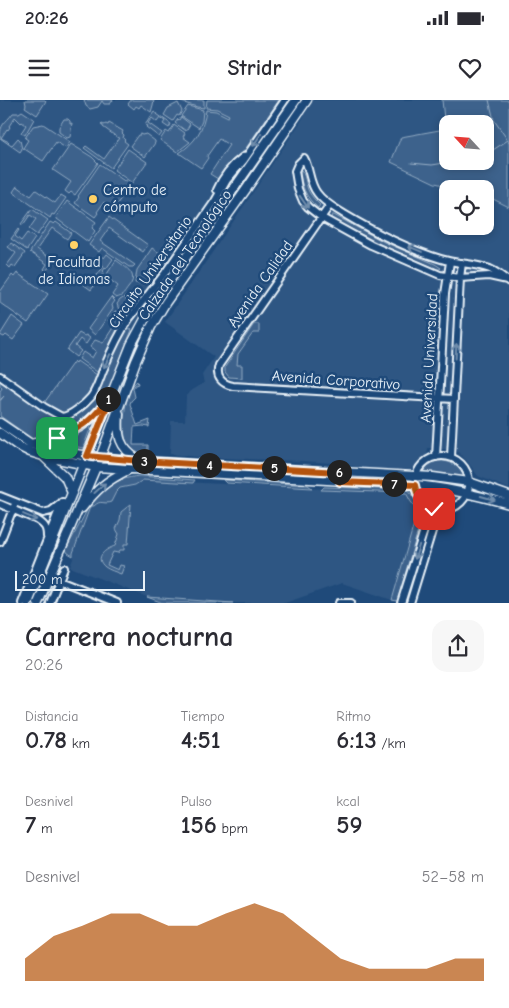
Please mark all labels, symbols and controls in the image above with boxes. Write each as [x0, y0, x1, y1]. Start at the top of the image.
text: 20:26 [25, 7, 69, 29]
icon: menu [25, 54, 53, 82]
icon: heart [456, 54, 484, 82]
text: Stridr [228, 55, 281, 81]
north arrow [439, 115, 494, 170]
map controls [439, 115, 494, 235]
one-way arrow [252, 133, 262, 147]
button: locate [439, 180, 494, 235]
place label: Centro de cómputo [103, 181, 167, 216]
street label: Calzada del Tecnológico [134, 186, 236, 324]
marker: Centro de cómputo [87, 193, 99, 205]
one-way arrow [300, 194, 310, 208]
street label: Circuito Universitario [104, 212, 196, 332]
street label: Avenida Calidad [223, 237, 297, 331]
marker: Facultad de Idiomas [68, 239, 80, 251]
one-way arrow [408, 244, 423, 253]
place label: Facultad de Idiomas [38, 253, 110, 288]
street label: Avenida Universidad [417, 293, 441, 423]
one-way arrow [452, 343, 461, 359]
one-way arrow [102, 353, 112, 368]
street label: Avenida Corporativo [271, 367, 401, 393]
pin: 1 [96, 386, 120, 412]
text: 1 [106, 391, 111, 408]
pin [36, 417, 78, 459]
icon: arrive [43, 424, 71, 452]
pin: 3 [132, 448, 156, 474]
pin: 4 [196, 452, 222, 478]
text: 3 [141, 453, 148, 470]
pin: 5 [262, 456, 286, 480]
text: 4 [206, 457, 213, 474]
text: 5 [271, 460, 278, 477]
pin: 6 [326, 460, 352, 484]
text: 6 [336, 464, 343, 481]
pin: 7 [382, 472, 406, 496]
text: 7 [391, 476, 398, 493]
one-way arrow [93, 482, 106, 494]
pin [413, 488, 455, 530]
one-way arrow [480, 494, 496, 504]
icon: check [420, 495, 448, 523]
one-way arrow [22, 513, 37, 522]
one-way arrow [412, 544, 422, 560]
scale bar [15, 568, 145, 591]
text: 200 m [22, 571, 63, 588]
button: share [432, 620, 484, 672]
text: Carrera nocturna [25, 621, 233, 653]
text: 20:26 [25, 656, 63, 674]
text: Distancia [25, 708, 79, 725]
text: Tiempo [181, 708, 225, 725]
text: Ritmo [336, 708, 371, 725]
text: 0.78 [25, 725, 67, 754]
text: 4:51 [181, 725, 221, 754]
text: 6:13 [336, 725, 377, 754]
text: km [67, 735, 90, 752]
text: /km [377, 735, 406, 752]
text: Desnivel [25, 793, 73, 810]
text: Pulso [181, 793, 212, 810]
text: kcal [336, 793, 360, 810]
text: 7 [25, 810, 36, 839]
text: 156 [181, 810, 217, 839]
text: 59 [336, 810, 363, 839]
text: m [36, 820, 53, 837]
text: bpm [217, 820, 248, 837]
text: Desnivel [25, 868, 80, 886]
text: 52–58 m [422, 868, 484, 886]

